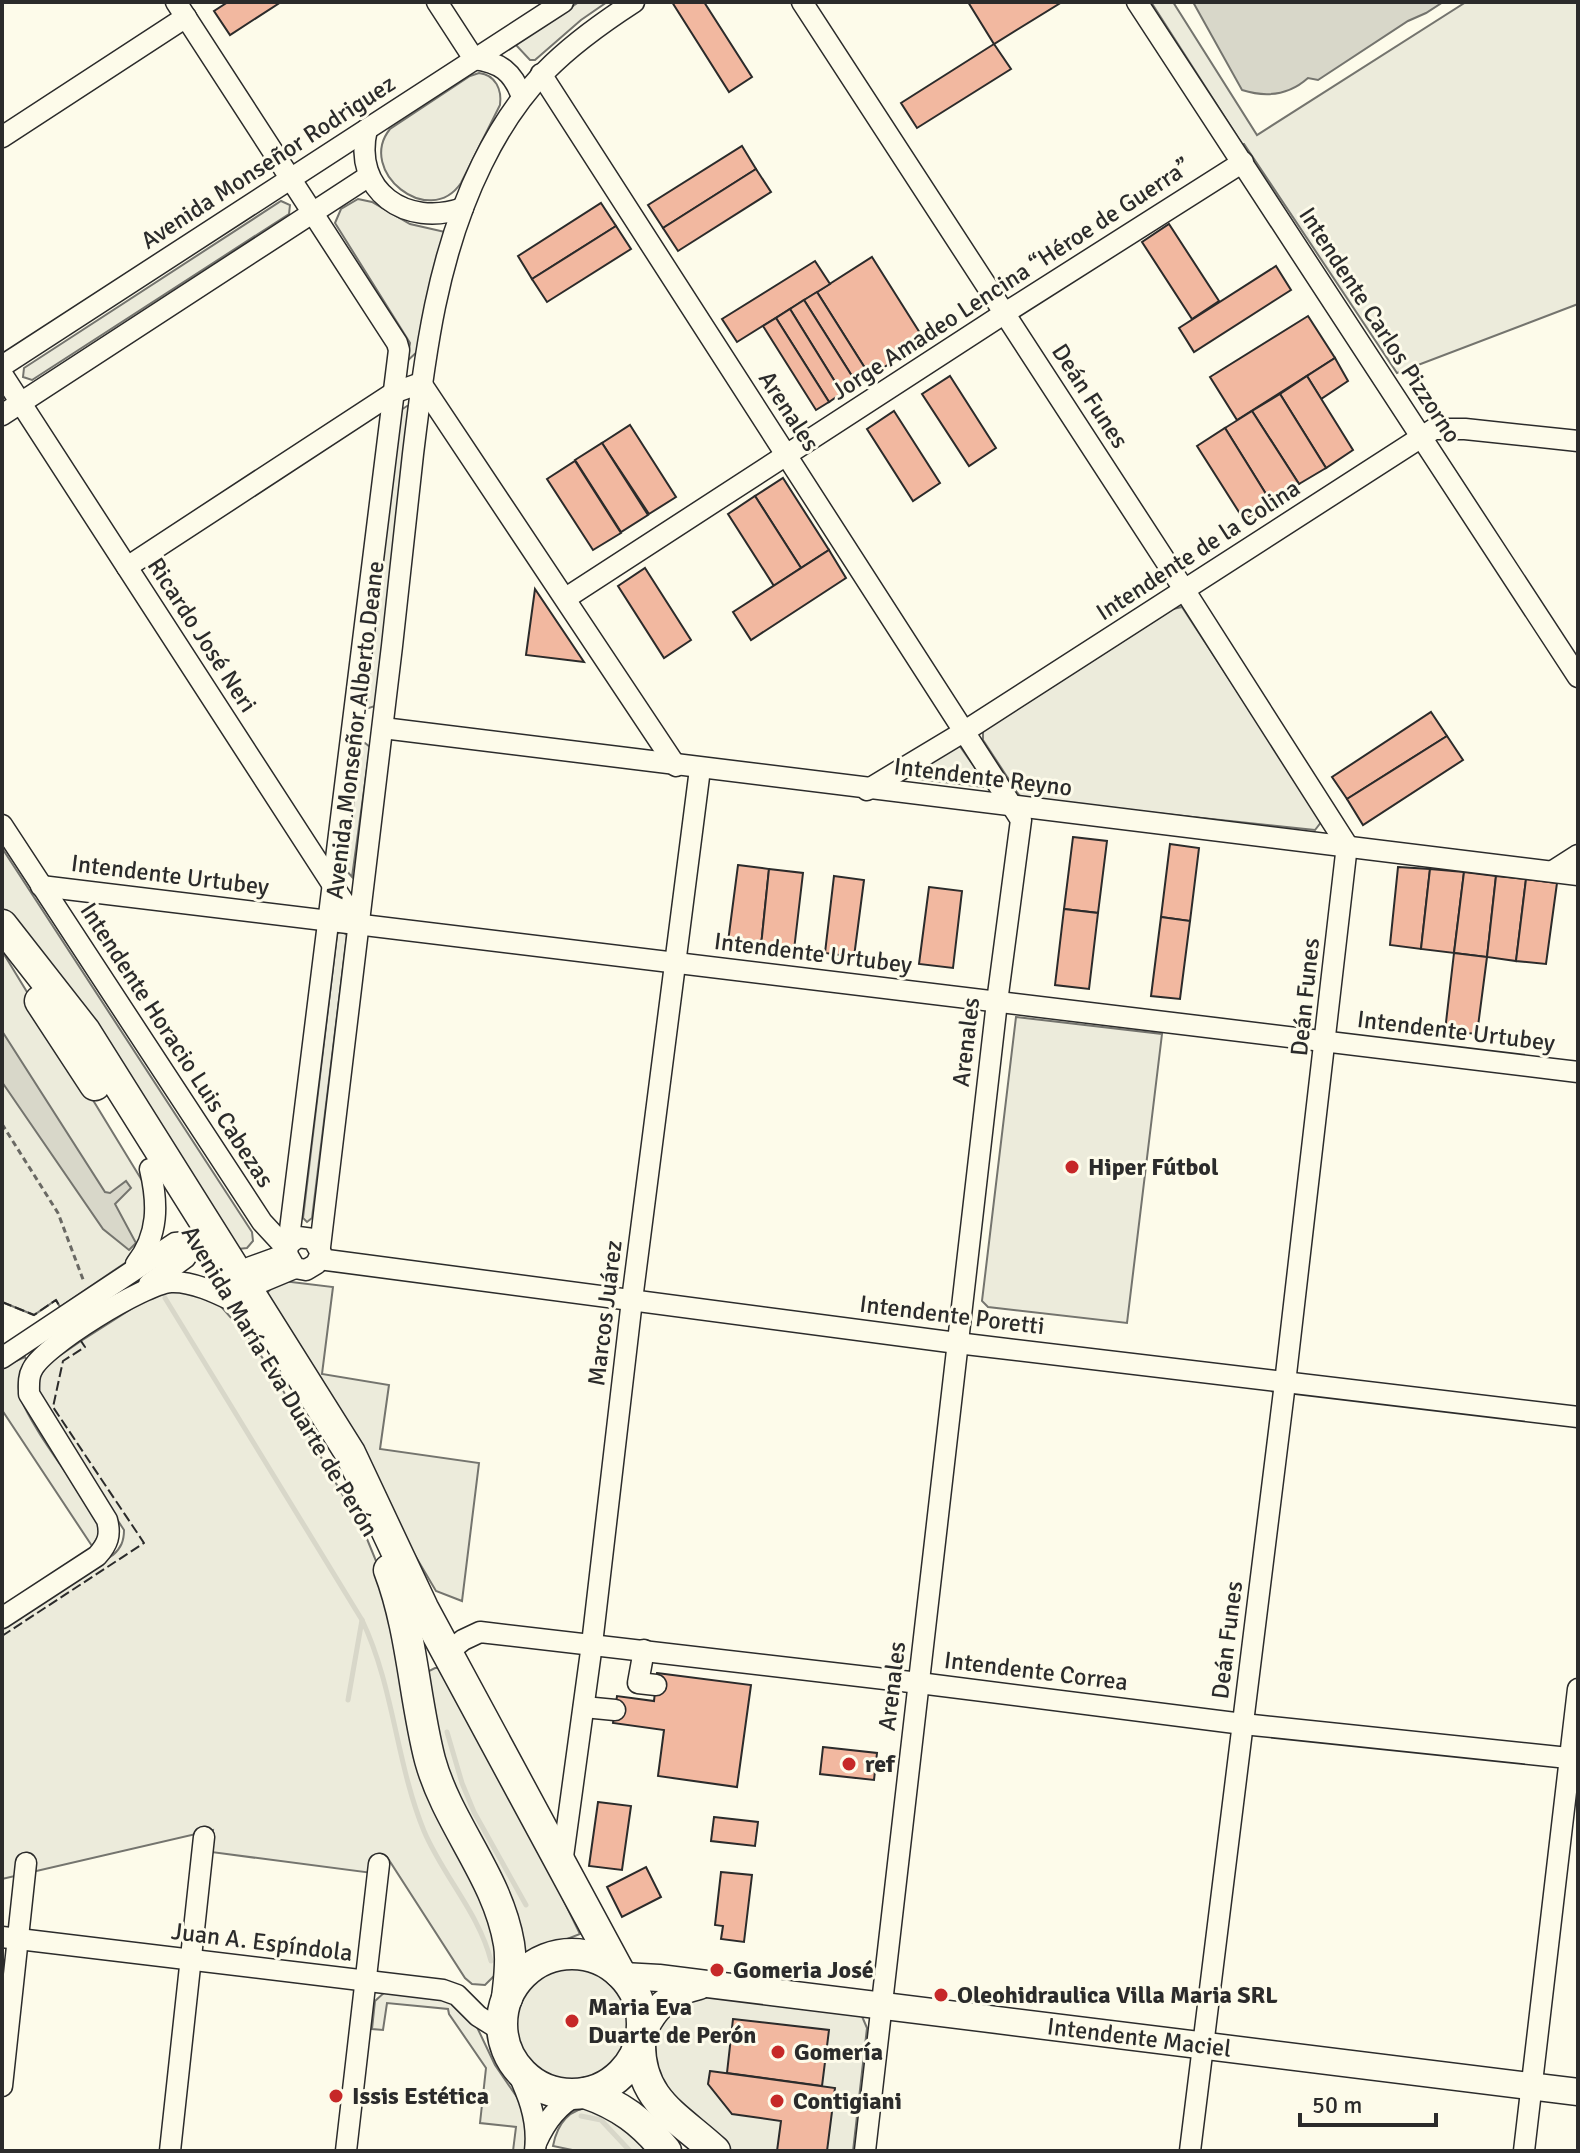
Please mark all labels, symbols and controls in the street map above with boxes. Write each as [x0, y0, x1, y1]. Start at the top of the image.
street label: Avenida Monseñor Rodriguez [135, 68, 401, 256]
street label: Jorge Amadeo Lencina “Héroe de Guerra” [826, 151, 1196, 407]
street label: Intendente Carlos Pizzorno [1292, 201, 1468, 449]
street label: Deán Funes [1045, 338, 1135, 454]
street label: Arenales [752, 365, 826, 457]
street label: Intendente de la Colina [1091, 473, 1305, 627]
street label: Ricardo José Neri [141, 552, 263, 718]
street label: Avenida Monseñor Alberto Deane [319, 559, 391, 901]
street label: Intendente Reyno [892, 751, 1074, 803]
street label: Intendente Urtubey [69, 848, 271, 902]
street label: Intendente Horacio Luis Cabezas [74, 897, 280, 1193]
street label: Intendente Urtubey [712, 926, 914, 980]
street label: Deán Funes [1284, 936, 1326, 1058]
street label: Arenales [946, 996, 986, 1088]
street label: Intendente Urtubey [1355, 1004, 1557, 1058]
place label: Hiper Fútbol [1088, 1152, 1219, 1182]
marker: Hiper Fútbol [1063, 1158, 1081, 1176]
street label: Avenida María Eva Duarte de Perón [175, 1220, 385, 1542]
street label: Marcos Juárez [581, 1238, 629, 1388]
street label: Intendente Poretti [858, 1289, 1046, 1341]
street label: Deán Funes [1205, 1579, 1249, 1701]
street label: Arenales [872, 1640, 912, 1732]
street label: Intendente Correa [942, 1645, 1130, 1697]
place label: ref [865, 1749, 896, 1779]
marker: ref [840, 1755, 858, 1773]
street label: Juan A. Espíndola [170, 1916, 354, 1968]
place label: Gomeria José [733, 1955, 874, 1985]
marker: Gomeria José [708, 1961, 726, 1979]
place label: Oleohidraulica Villa Maria SRL [957, 1980, 1278, 2010]
marker: Oleohidraulica Villa Maria SRL [932, 1986, 950, 2004]
place label: Maria Eva Duarte de Perón [588, 1992, 756, 2050]
street label: Intendente Maciel [1045, 2011, 1233, 2064]
marker: Maria Eva Duarte de Perón [563, 2012, 581, 2030]
place label: Gomería [794, 2037, 883, 2067]
marker: Gomería [769, 2043, 787, 2061]
scale bar [1300, 2077, 1436, 2127]
place label: Issis Estética [352, 2081, 489, 2111]
place label: Contigiani [793, 2086, 902, 2116]
marker: Issis Estética [327, 2087, 345, 2105]
text: 50 m [1312, 2090, 1362, 2120]
marker: Contigiani [768, 2092, 786, 2110]

